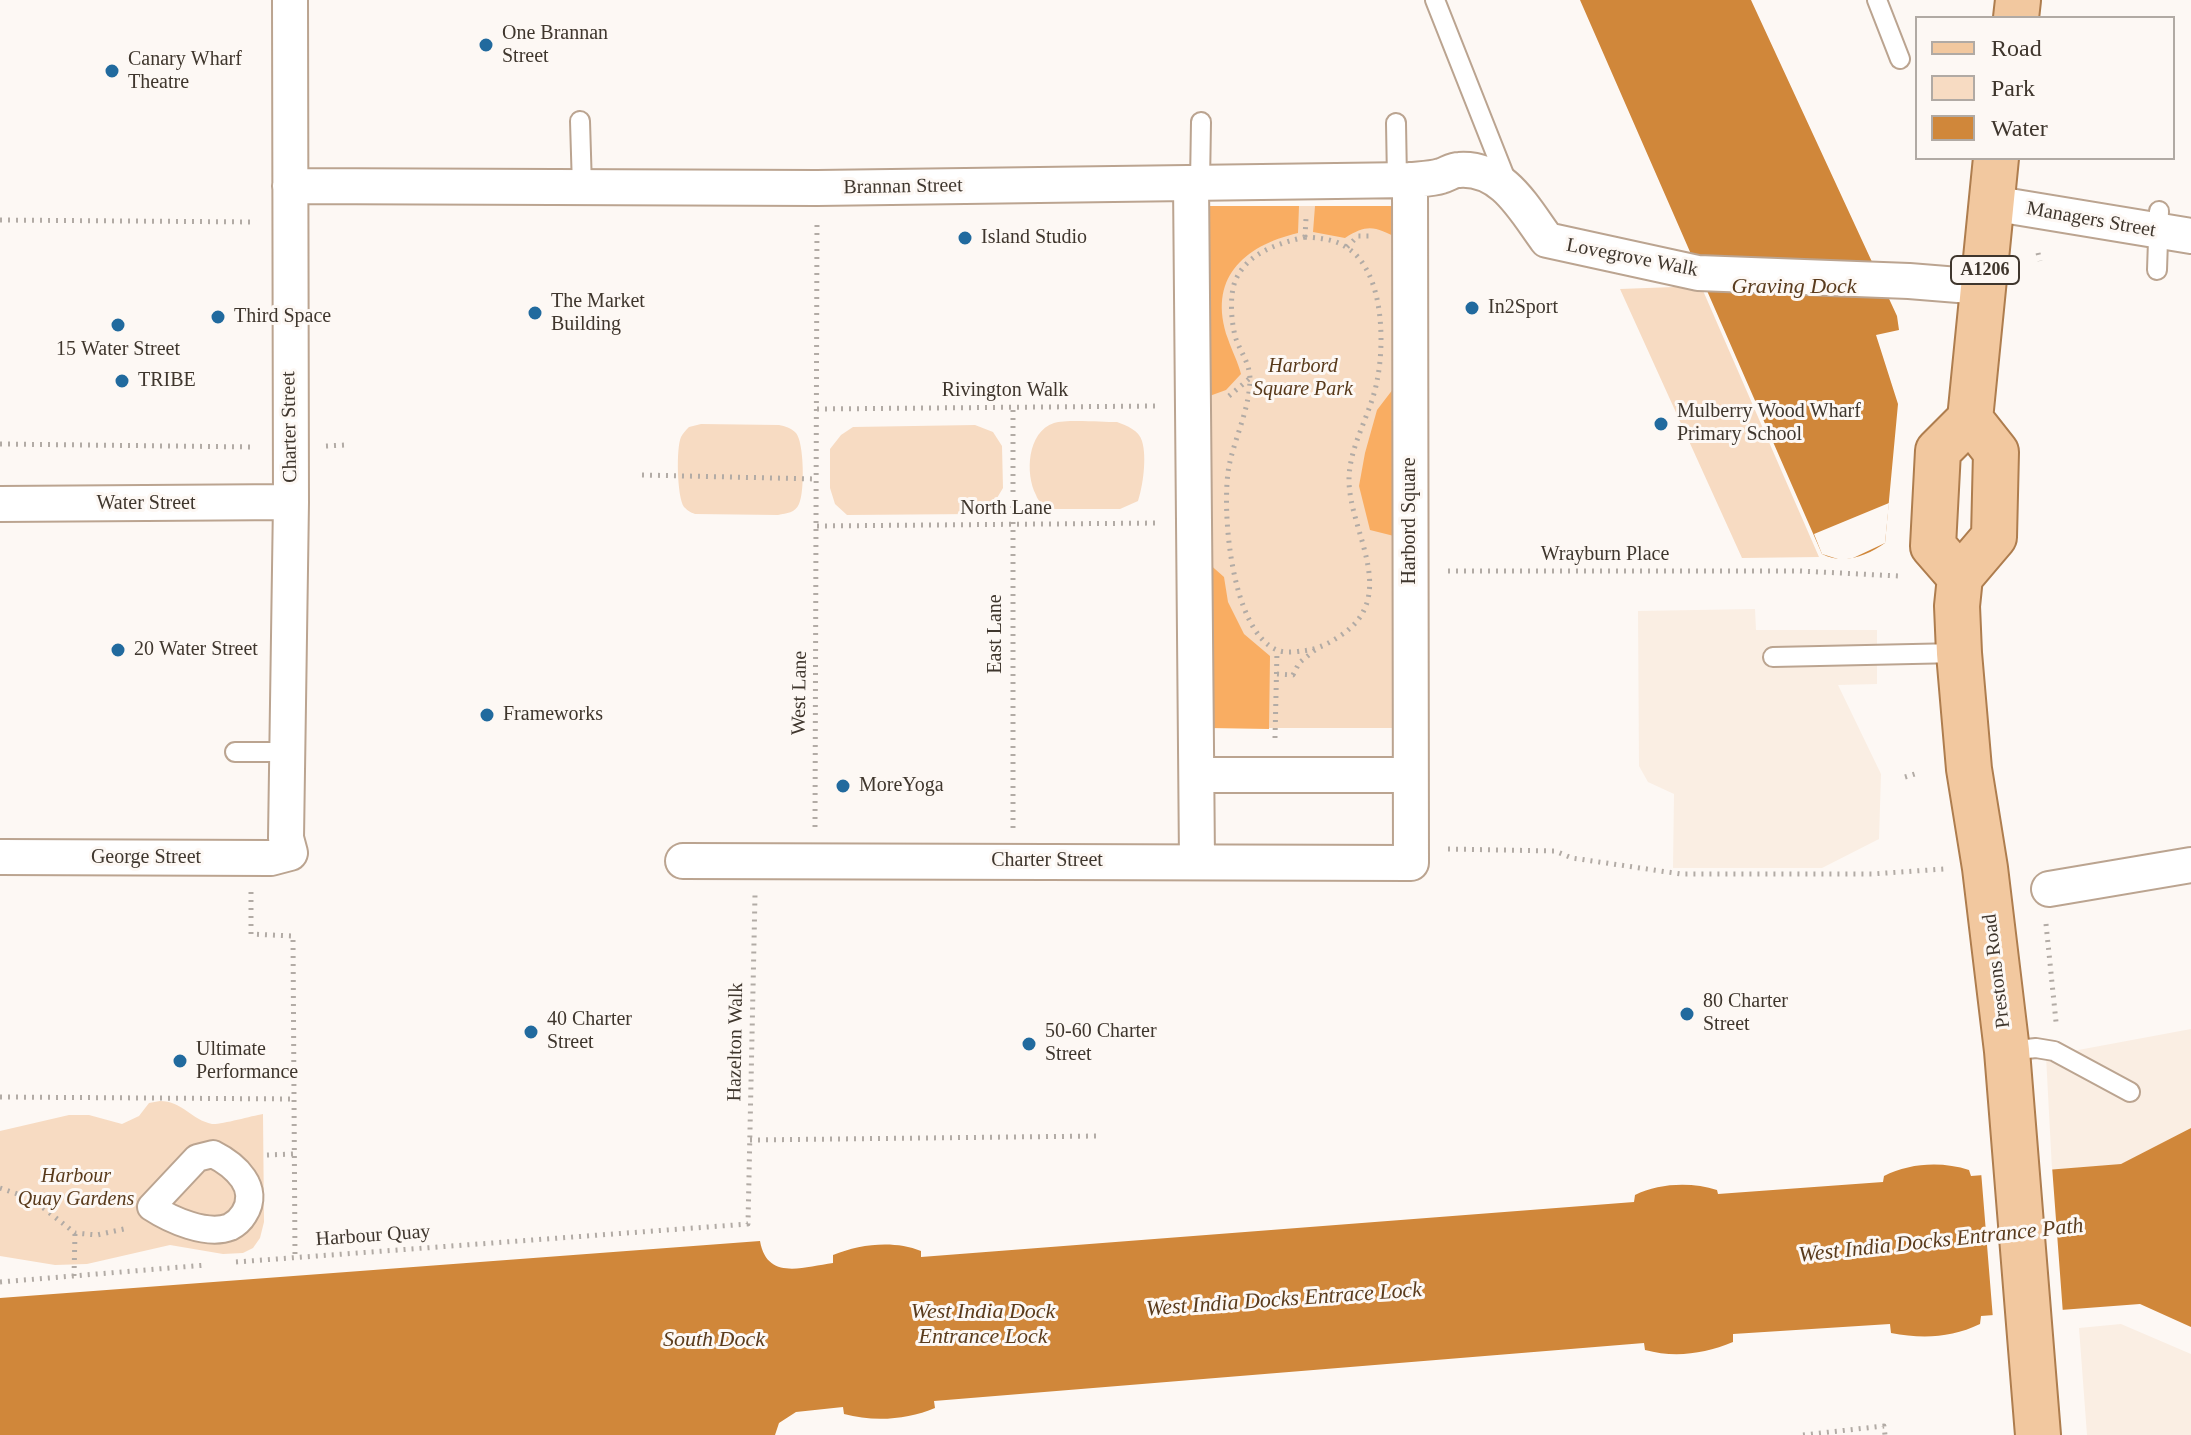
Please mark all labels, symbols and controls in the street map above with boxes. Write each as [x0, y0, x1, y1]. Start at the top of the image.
legend [1915, 16, 2175, 160]
place label: One Brannan Street [502, 22, 608, 69]
text: Road [1991, 35, 2042, 61]
marker: One Brannan Street [477, 36, 495, 54]
place label: Canary Wharf Theatre [128, 48, 242, 95]
marker: Canary Wharf Theatre [103, 62, 121, 80]
text: Park [1991, 75, 2035, 101]
text: Water [1991, 115, 2048, 141]
street label: Brannan Street [843, 174, 963, 200]
street label: Managers Street [2025, 197, 2157, 243]
place label: Island Studio [981, 226, 1087, 250]
marker: Island Studio [956, 229, 974, 247]
street label: Lovegrove Walk [1564, 233, 1700, 283]
road number: A1206 [1951, 256, 2019, 284]
water label: Graving Dock [1731, 274, 1857, 300]
place label: The Market Building [551, 290, 645, 337]
place label: In2Sport [1488, 296, 1558, 320]
marker: In2Sport [1463, 299, 1481, 317]
marker: The Market Building [526, 304, 544, 322]
place label: Third Space [234, 305, 331, 329]
marker: Third Space [209, 308, 227, 326]
marker: 15 Water Street [109, 316, 127, 334]
place label: 15 Water Street [56, 338, 180, 362]
park label: Harbord Square Park [1253, 355, 1353, 402]
place label: TRIBE [138, 369, 196, 393]
street label: Charter Street [277, 371, 303, 483]
marker: TRIBE [113, 372, 131, 390]
street label: Rivington Walk [942, 379, 1068, 403]
place label: Mulberry Wood Wharf Primary School [1677, 400, 1861, 447]
marker: Mulberry Wood Wharf Primary School [1652, 415, 1670, 433]
street label: Harbord Square [1398, 457, 1422, 585]
street label: Water Street [97, 492, 195, 516]
street label: North Lane [960, 497, 1052, 521]
street label: Wrayburn Place [1541, 543, 1669, 567]
street label: East Lane [984, 594, 1008, 674]
place label: 20 Water Street [134, 638, 258, 662]
marker: 20 Water Street [109, 641, 127, 659]
street label: West Lane [787, 651, 813, 735]
place label: Frameworks [503, 703, 603, 727]
marker: Frameworks [478, 706, 496, 724]
place label: MoreYoga [859, 774, 944, 798]
marker: MoreYoga [834, 777, 852, 795]
street label: George Street [91, 846, 201, 870]
street label: Charter Street [991, 849, 1103, 873]
street label: Prestons Road [1978, 912, 2016, 1030]
street label: Hazelton Walk [723, 982, 749, 1102]
place label: 80 Charter Street [1703, 990, 1788, 1037]
marker: 80 Charter Street [1678, 1005, 1696, 1023]
place label: 40 Charter Street [547, 1008, 632, 1055]
place label: 50-60 Charter Street [1045, 1020, 1157, 1067]
marker: 40 Charter Street [522, 1023, 540, 1041]
marker: 50-60 Charter Street [1020, 1035, 1038, 1053]
place label: Ultimate Performance [196, 1038, 298, 1085]
marker: Ultimate Performance [171, 1052, 189, 1070]
park label: Harbour Quay Gardens [18, 1165, 134, 1212]
water label: West India Docks Entrance Path [1797, 1213, 2085, 1269]
street label: Harbour Quay [315, 1220, 431, 1252]
water label: West India Docks Entrace Lock [1145, 1277, 1423, 1323]
water label: West India Dock Entrance Lock [911, 1299, 1055, 1350]
water label: South Dock [663, 1327, 765, 1353]

